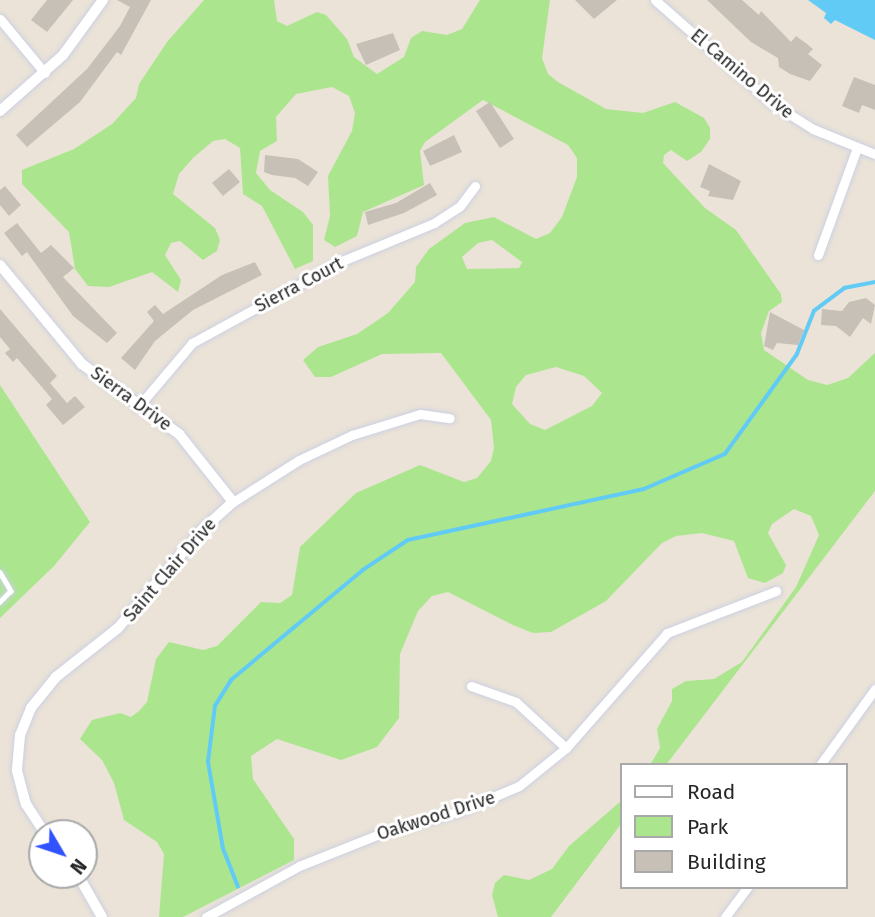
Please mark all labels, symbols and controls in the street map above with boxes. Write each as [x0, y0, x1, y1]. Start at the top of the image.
street label: El Camino Drive [686, 25, 798, 123]
street label: Sierra Court [251, 253, 347, 317]
street label: Sierra Drive [86, 362, 176, 436]
street label: Saint Clair Drive [119, 514, 221, 626]
legend [620, 763, 847, 889]
text: Road [687, 779, 735, 805]
street label: Oakwood Drive [374, 787, 498, 845]
text: Park [687, 814, 728, 840]
north arrow [28, 819, 98, 889]
text: Building [687, 849, 766, 875]
text: N [65, 854, 91, 878]

